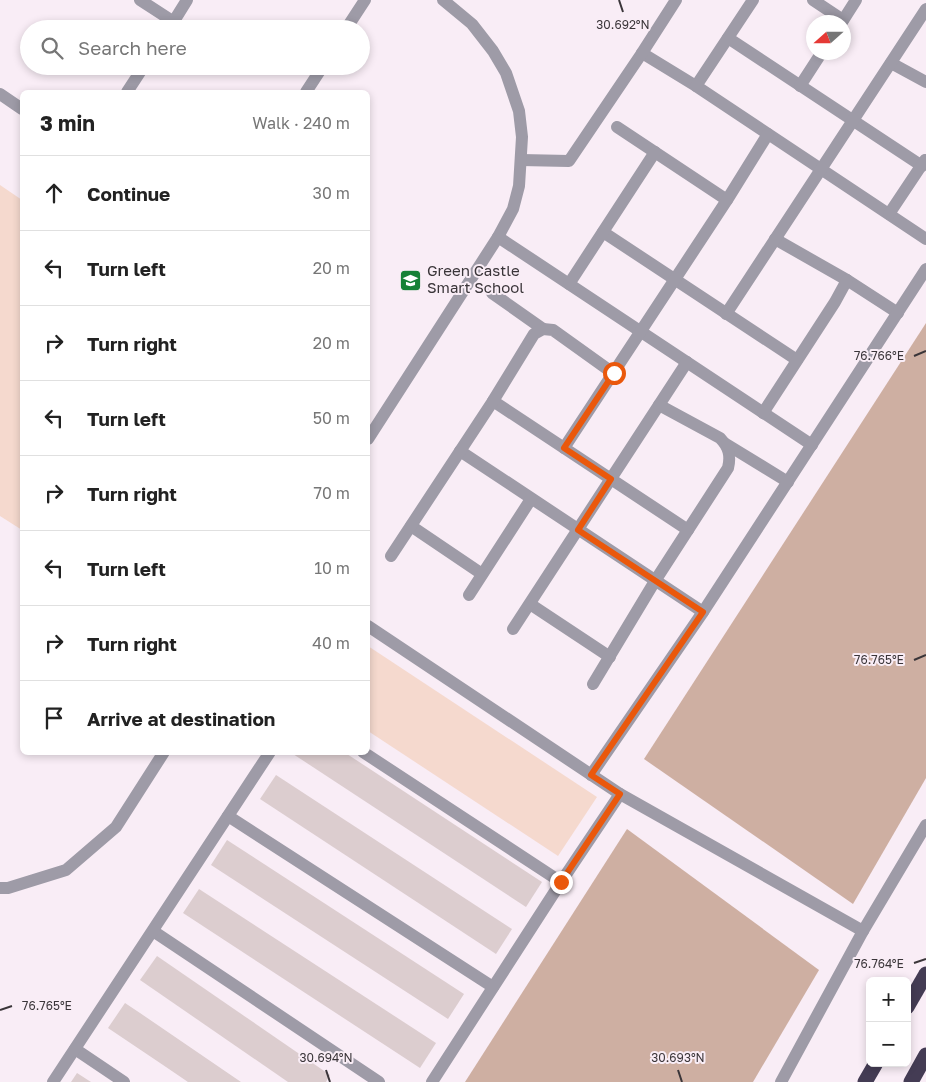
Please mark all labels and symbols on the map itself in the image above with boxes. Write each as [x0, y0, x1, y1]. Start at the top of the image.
north arrow [806, 15, 851, 60]
text: 30.692°N [596, 17, 650, 32]
place label: Green Castle Smart School [427, 261, 524, 296]
school or university icon: Green Castle Smart School [399, 268, 423, 292]
text: 76.766°E [854, 348, 904, 363]
route start [603, 362, 626, 385]
text: 76.765°E [854, 652, 904, 667]
route end [550, 871, 573, 894]
text: 76.764°E [854, 956, 904, 971]
text: 76.765°E [22, 998, 72, 1013]
text: 30.694°N [299, 1050, 353, 1065]
text: 30.693°N [651, 1050, 705, 1065]

